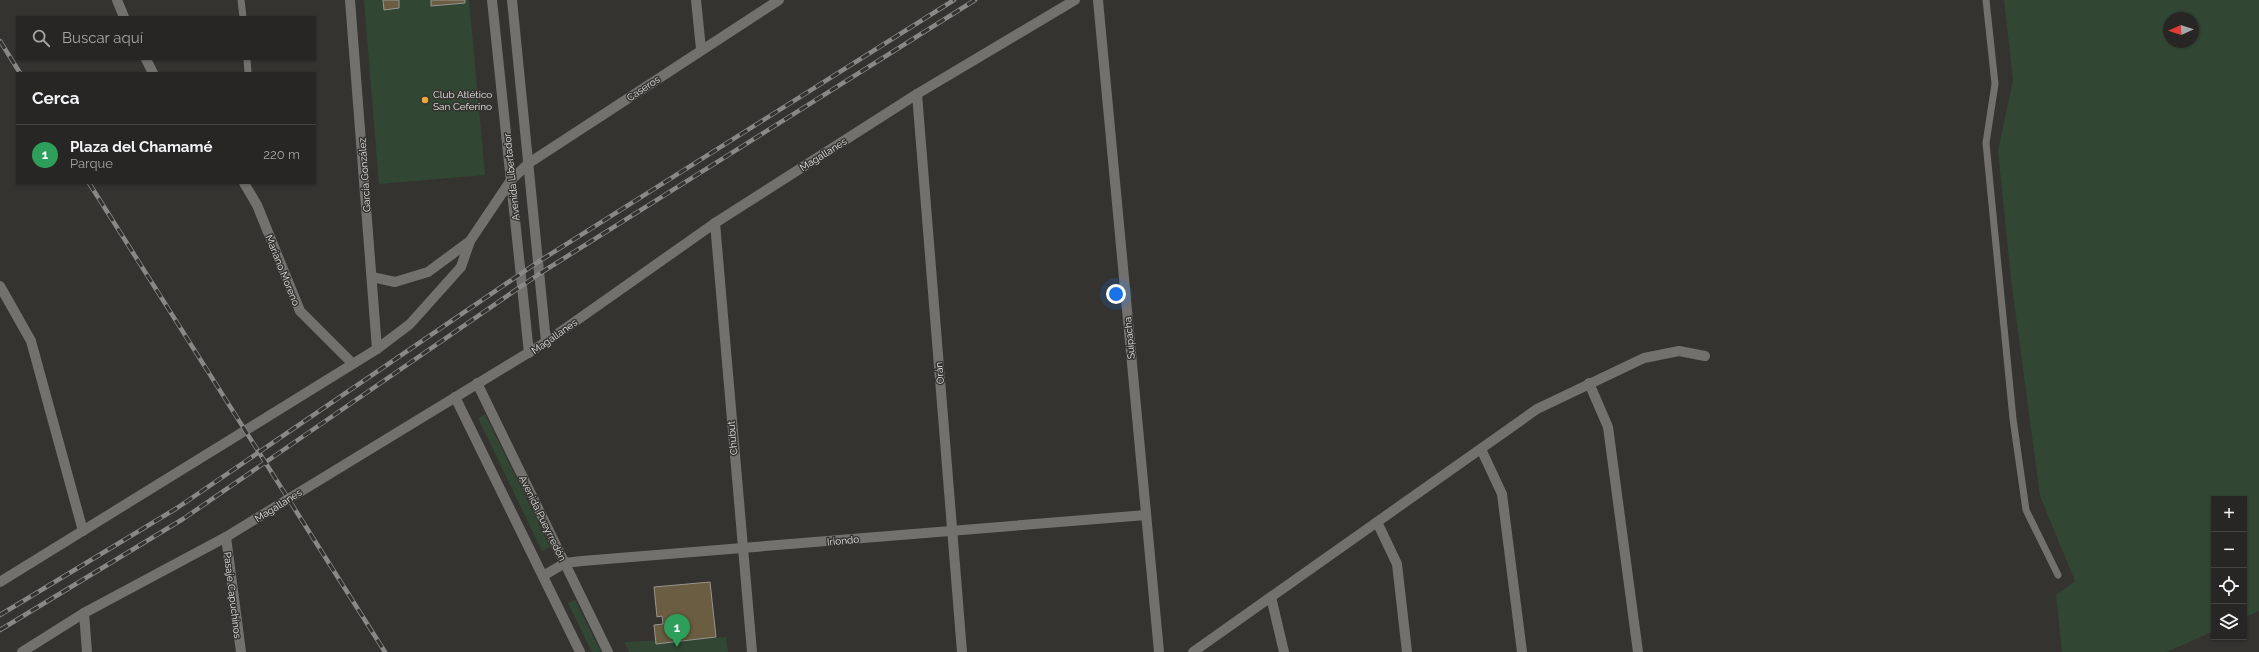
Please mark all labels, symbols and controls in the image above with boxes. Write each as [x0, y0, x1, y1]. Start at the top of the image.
north arrow [2163, 12, 2199, 48]
search box [16, 16, 316, 60]
icon: search [30, 27, 52, 49]
text: Buscar aquí [62, 29, 143, 47]
street label: Caseros [625, 73, 662, 103]
text: Cerca [32, 88, 80, 108]
place label: Club Atlético San Ceferino [433, 89, 492, 112]
marker: Club Atlético San Ceferino [420, 95, 430, 105]
street label: Avenida Libertador [501, 132, 522, 221]
street label: Magallanes [798, 136, 849, 173]
street label: García González [356, 137, 373, 212]
text: Plaza del Chamamé [70, 138, 212, 156]
text: 1 [42, 147, 48, 162]
text: 220 m [263, 147, 300, 162]
text: Parque [70, 156, 113, 171]
street label: Mariano Moreno [263, 233, 302, 307]
your location [1106, 284, 1126, 304]
street label: Suipacha [1122, 316, 1137, 360]
street label: Magallanes [529, 317, 579, 356]
street label: Orán [933, 361, 946, 385]
street label: Chubut [725, 420, 739, 455]
street label: Avenida Pueyrredón [517, 474, 568, 563]
street label: Magallanes [253, 487, 304, 524]
map controls [2211, 496, 2247, 640]
button: + [2211, 496, 2247, 532]
button: − [2211, 532, 2247, 568]
street label: Iriondo [827, 534, 860, 547]
street label: Pasaje Capuchinos [222, 551, 243, 639]
button: locate [2211, 568, 2247, 604]
button: layers [2211, 604, 2247, 640]
pin: 1 [664, 614, 690, 647]

